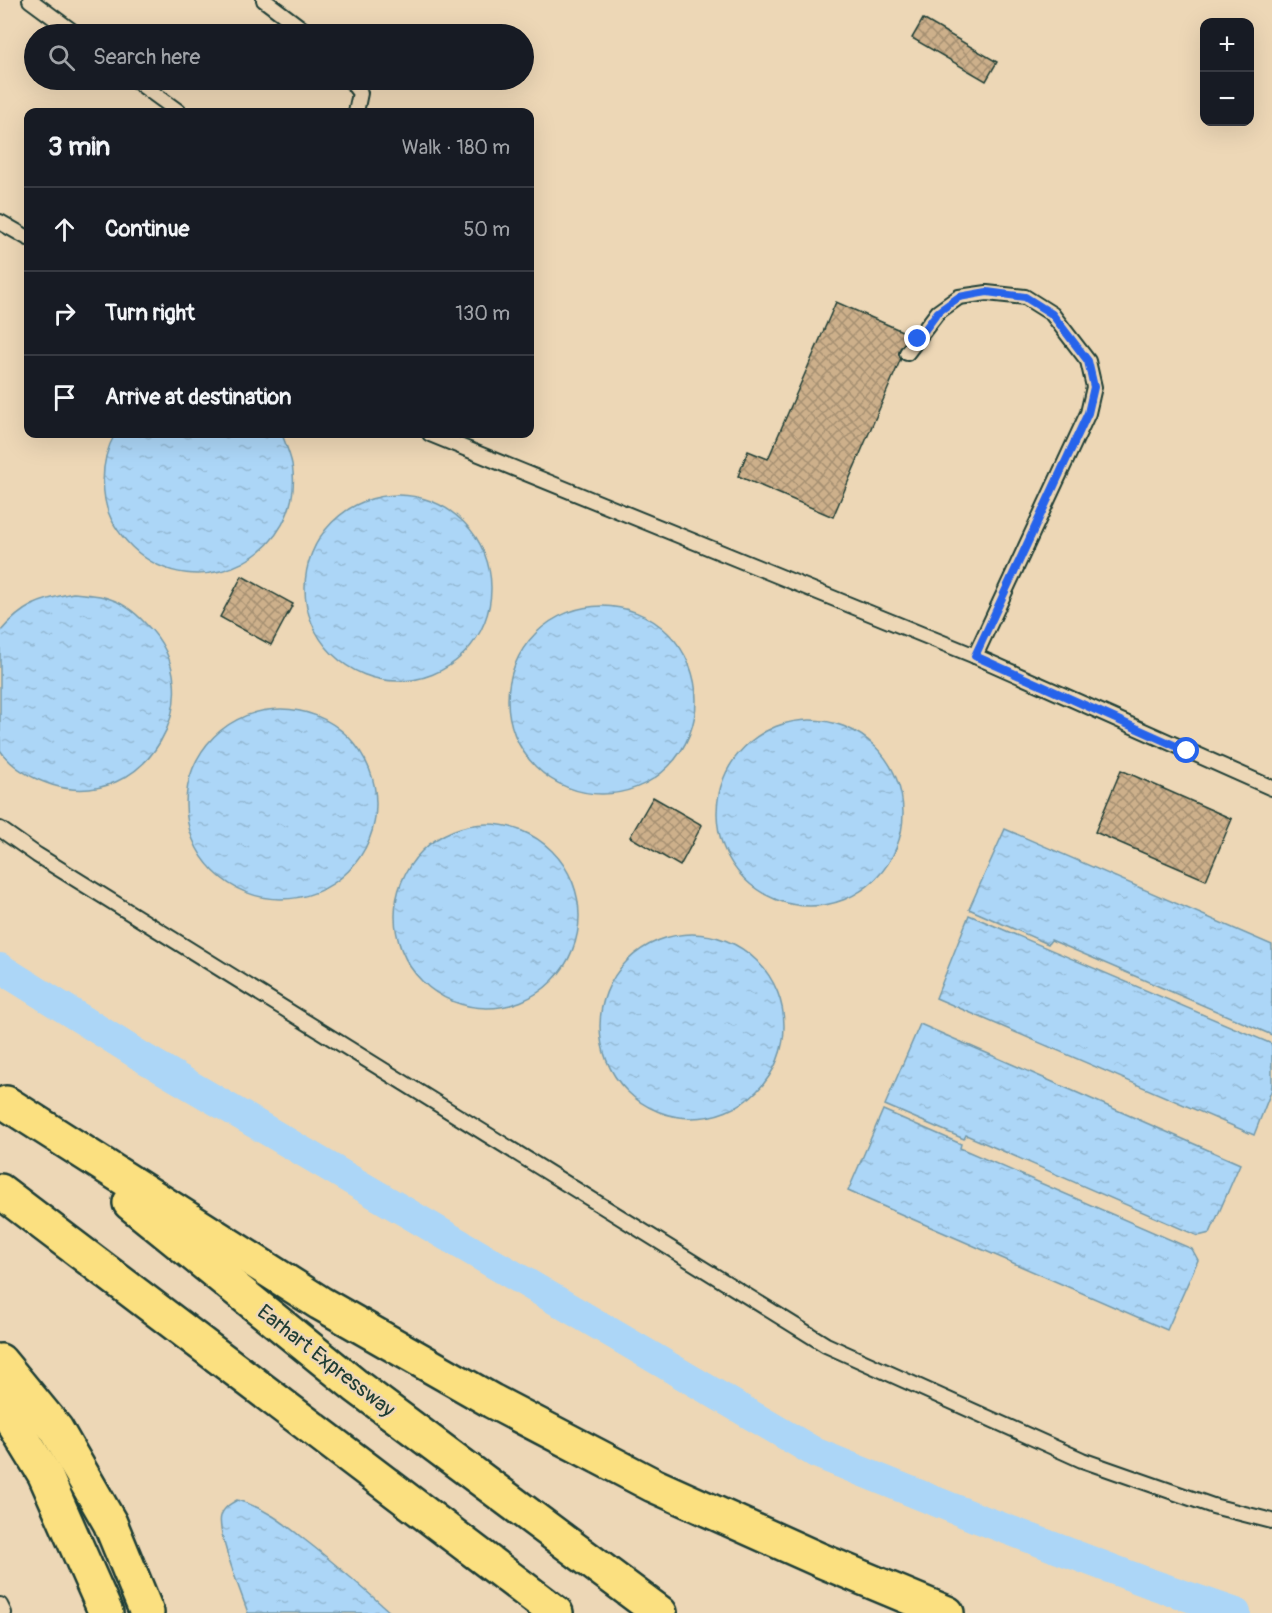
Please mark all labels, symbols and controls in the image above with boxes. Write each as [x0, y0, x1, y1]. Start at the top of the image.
map controls [1200, 18, 1254, 126]
button: + [1200, 18, 1254, 72]
search box [24, 24, 534, 90]
icon: search [45, 41, 78, 74]
text: Search here [93, 43, 200, 71]
button: − [1200, 72, 1254, 126]
text: 3 min [48, 131, 110, 163]
text: Walk · 180 m [402, 135, 510, 160]
icon: ahead [48, 213, 81, 246]
text: Continue [105, 215, 189, 243]
text: 50 m [463, 217, 510, 242]
icon: right [48, 297, 81, 330]
text: Turn right [105, 299, 195, 327]
text: 130 m [455, 301, 510, 326]
route end [904, 325, 930, 351]
icon: arrive [48, 381, 81, 414]
text: Arrive at destination [105, 383, 291, 411]
route start [1173, 737, 1199, 763]
street label: Earhart Expressway [252, 1299, 400, 1423]

